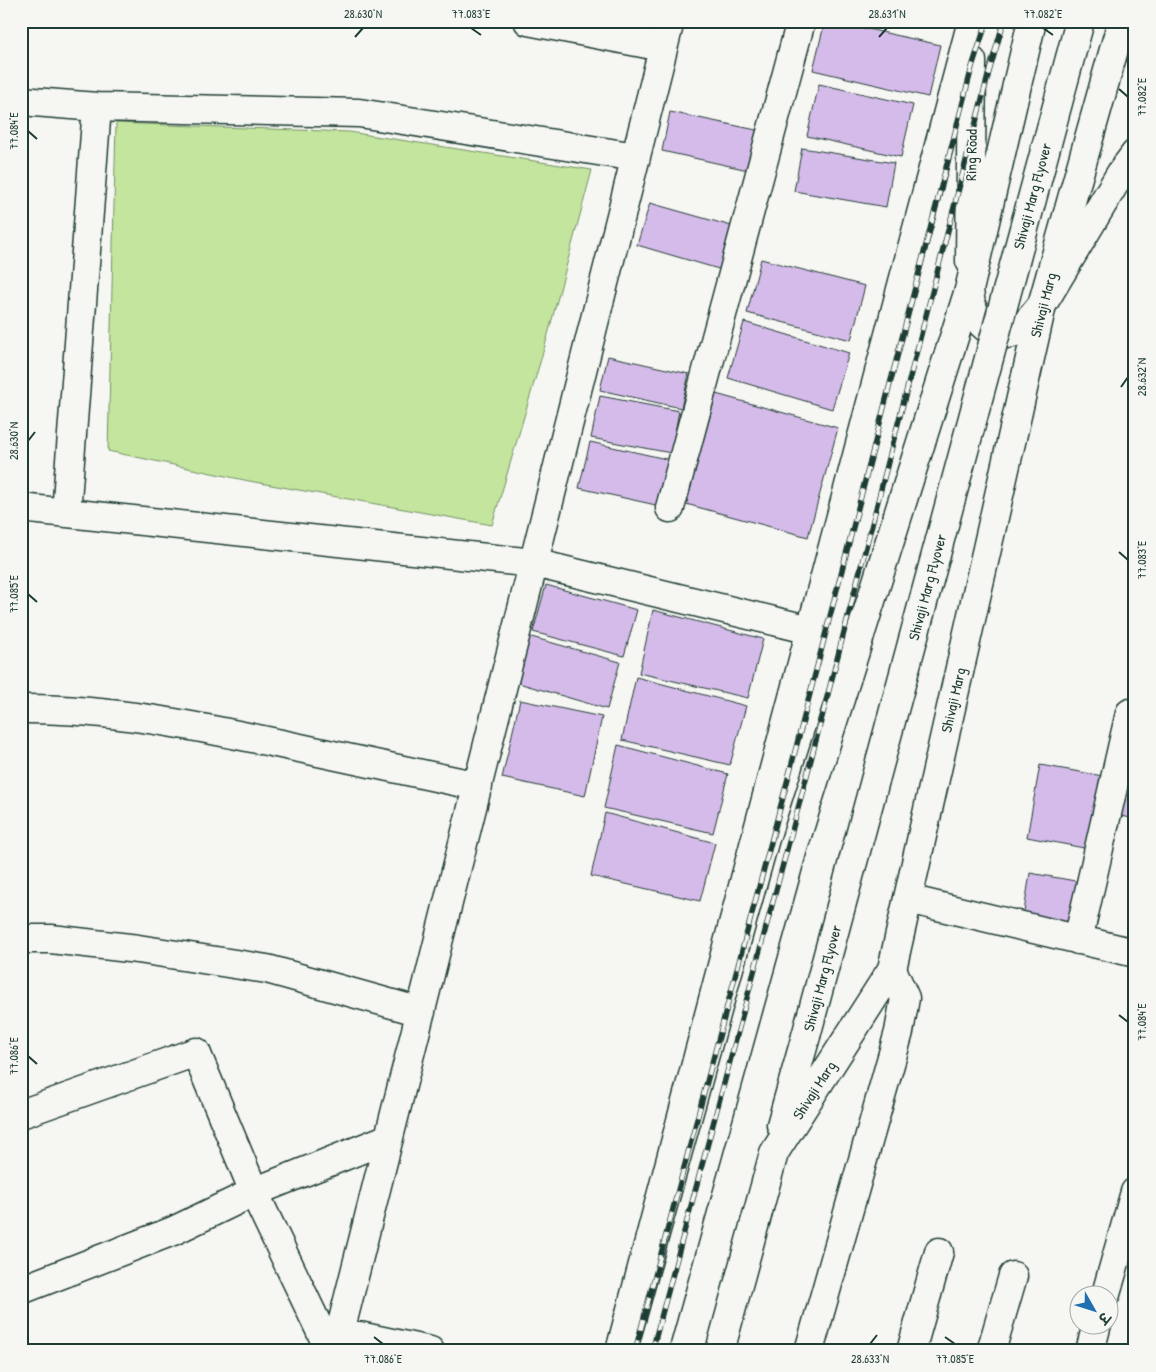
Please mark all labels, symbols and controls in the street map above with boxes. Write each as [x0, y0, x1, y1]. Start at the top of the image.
text: 28.630°N [344, 5, 382, 22]
text: 77.083°E [452, 5, 491, 22]
text: 28.631°N [868, 5, 906, 22]
text: 77.082°E [1024, 5, 1063, 22]
text: 77.082°E [1133, 77, 1150, 116]
text: 77.084°E [5, 112, 22, 150]
street label: Ring Road [960, 129, 982, 181]
street label: Shivaji Marg Flyover [1008, 140, 1056, 251]
street label: Shivaji Marg [1025, 270, 1061, 340]
text: 28.632°N [1133, 358, 1150, 396]
text: 28.630°N [5, 422, 22, 460]
street label: Shivaji Marg Flyover [903, 531, 951, 642]
text: 77.083°E [1133, 540, 1150, 579]
text: 77.085°E [5, 574, 22, 613]
street label: Shivaji Marg [935, 665, 971, 735]
street label: Shivaji Marg Flyover [798, 922, 846, 1033]
text: 77.084°E [1133, 1003, 1150, 1041]
text: 77.086°E [5, 1036, 22, 1075]
street label: Shivaji Marg [787, 1056, 841, 1123]
north arrow [1068, 1284, 1118, 1334]
text: उ [1093, 1307, 1116, 1329]
text: 77.086°E [364, 1350, 403, 1367]
text: 28.633°N [851, 1350, 889, 1367]
text: 77.085°E [936, 1350, 975, 1367]

